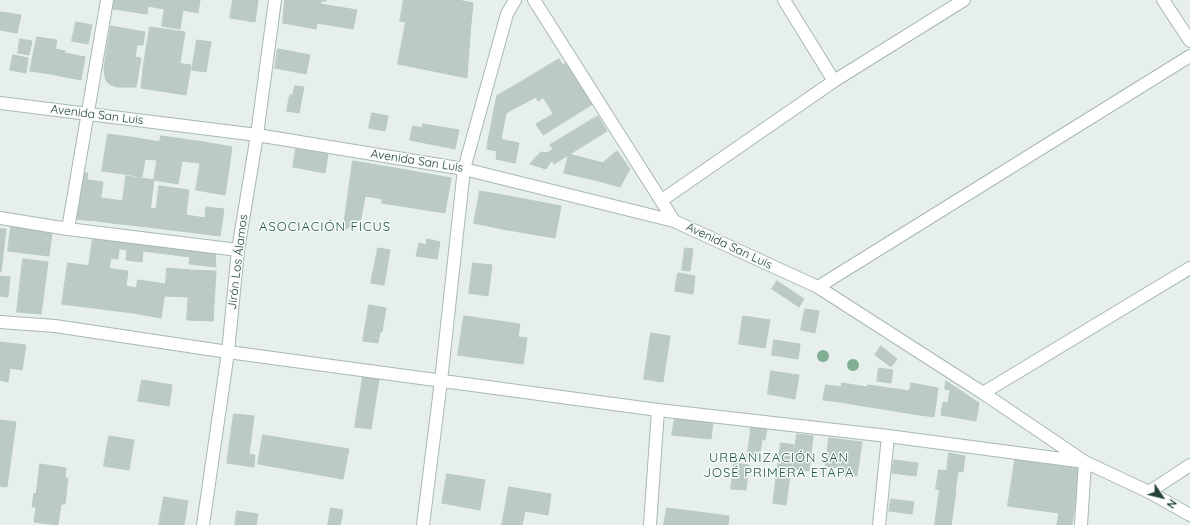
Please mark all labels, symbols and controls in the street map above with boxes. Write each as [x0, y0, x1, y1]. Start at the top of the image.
street label: Avenida San Luis [50, 102, 144, 128]
street label: Avenida San Luis [370, 147, 464, 175]
street label: Jirón Los Álamos [225, 214, 251, 310]
district label: ASOCIACIÓN FICUS [259, 219, 391, 235]
street label: Avenida San Luis [684, 220, 774, 272]
district label: URBANIZACIÓN SAN JOSÉ PRIMERA ETAPA [704, 450, 854, 481]
north arrow [1142, 477, 1182, 517]
text: N [1164, 497, 1180, 511]

